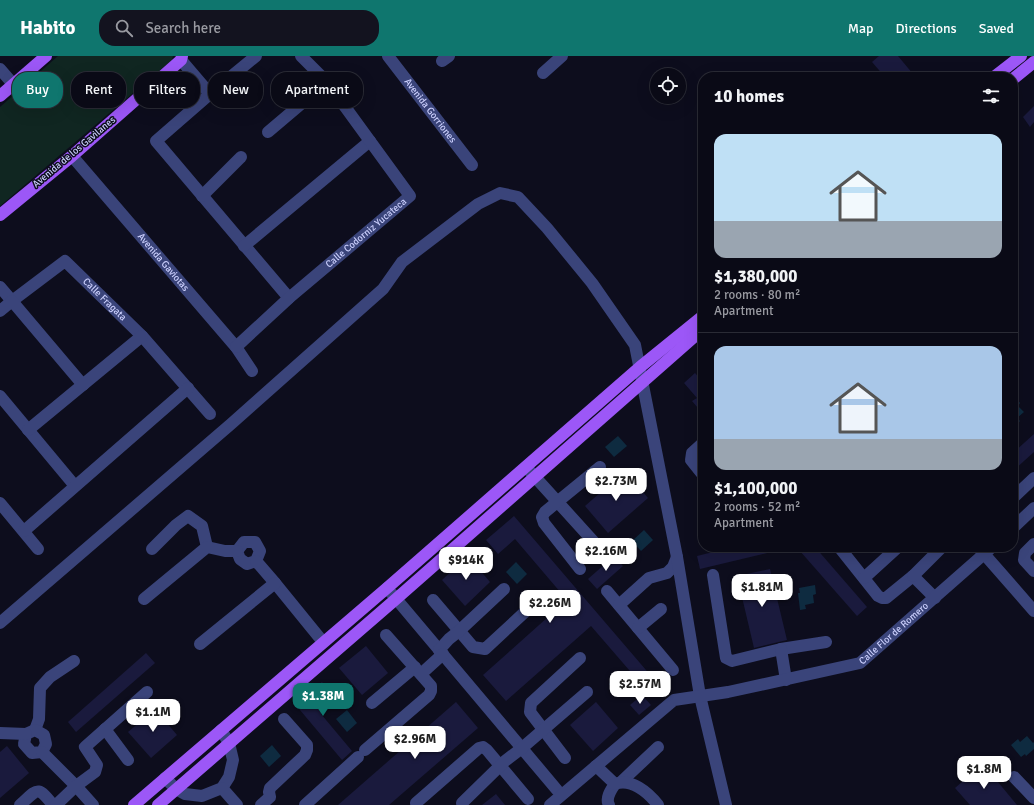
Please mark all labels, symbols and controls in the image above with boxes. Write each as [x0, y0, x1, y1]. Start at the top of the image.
search box [99, 10, 379, 46]
text: Habito [20, 16, 75, 40]
icon: search [113, 17, 135, 39]
text: Search here [145, 19, 221, 37]
text: Map [848, 20, 874, 37]
text: Directions [896, 20, 957, 37]
text: Saved [979, 20, 1014, 37]
map controls [650, 68, 686, 104]
button: locate [650, 68, 686, 104]
chip: Buy [12, 72, 63, 108]
chip: Rent [71, 72, 126, 108]
chip: Filters [134, 72, 200, 108]
chip: New [208, 72, 263, 108]
chip: Apartment [271, 72, 363, 108]
street label: Avenida Gorriones [402, 76, 459, 146]
icon: filters [980, 85, 1002, 107]
text: 10 homes [714, 86, 784, 107]
street label: Avenida de los Gavilanes [30, 113, 118, 190]
icon: home [822, 160, 894, 232]
street label: Calle Codorniz Yucateca [323, 195, 409, 271]
street label: Avenida Gaviotas [135, 231, 192, 294]
text: $1,380,000 [714, 266, 797, 287]
street label: Calle Fragata [80, 275, 129, 323]
text: 2 rooms · 80 m² [714, 287, 800, 303]
text: Apartment [714, 303, 774, 319]
icon: home [822, 372, 894, 444]
pin: $2.73M [583, 468, 649, 502]
text: $2.73M [595, 473, 637, 489]
text: $1,100,000 [714, 478, 797, 499]
text: 2 rooms · 52 m² [714, 499, 800, 515]
text: Apartment [714, 515, 774, 531]
pin: $2.16M [573, 538, 639, 572]
text: $2.16M [585, 543, 627, 559]
pin: $914K [438, 547, 494, 581]
text: $914K [448, 552, 484, 568]
pin: $1.81M [729, 574, 795, 608]
text: $1.81M [741, 579, 783, 595]
pin: $2.26M [517, 590, 583, 624]
text: $2.26M [529, 595, 571, 611]
street label: Calle Flor de Romero [856, 600, 931, 667]
pin: $2.57M [607, 671, 673, 705]
text: $2.57M [619, 676, 661, 692]
pin: $1.38M [290, 683, 356, 717]
text: $1.38M [302, 688, 344, 704]
pin: $1.1M [125, 699, 181, 733]
text: $1.1M [135, 704, 171, 720]
pin: $2.96M [382, 726, 448, 760]
text: $2.96M [394, 731, 436, 747]
pin: $1.8M [956, 756, 1012, 790]
text: $1.8M [966, 761, 1002, 777]

